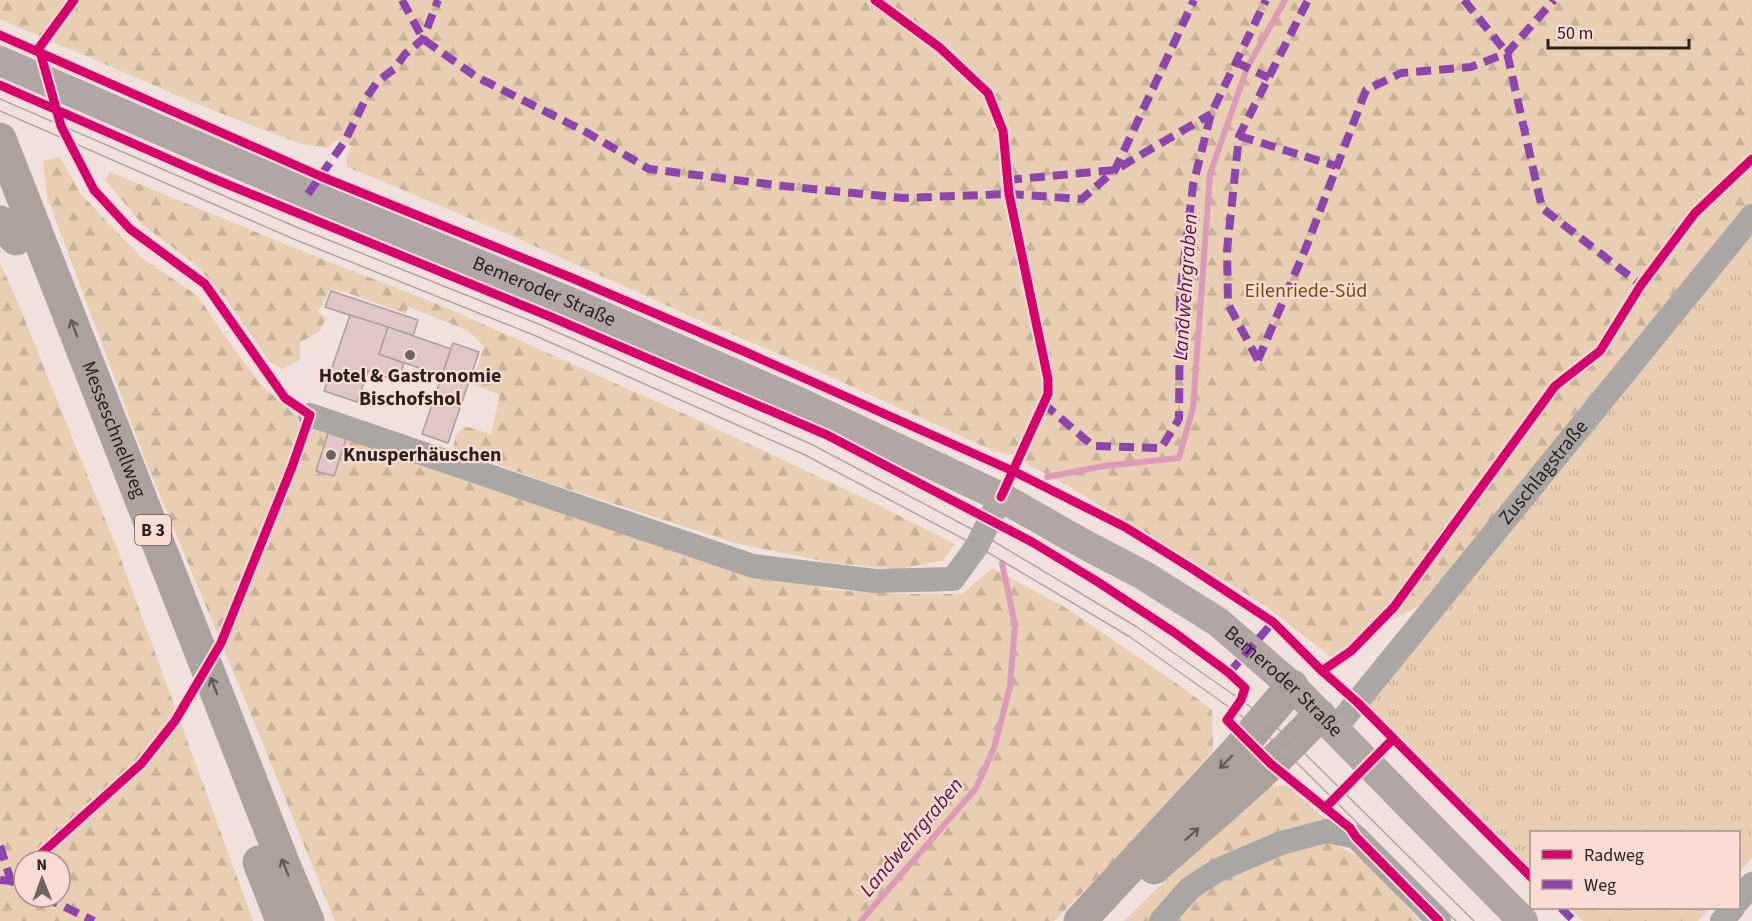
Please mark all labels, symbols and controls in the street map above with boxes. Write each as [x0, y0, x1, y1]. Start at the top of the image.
scale bar [1548, 12, 1689, 50]
text: 50 m [1557, 21, 1593, 46]
water label: Landwehrgraben [1165, 212, 1205, 362]
street label: Bemeroder Straße [468, 249, 620, 334]
park label: Eilenriede-Süd [1245, 277, 1367, 305]
one-way arrow [68, 319, 79, 338]
marker: Hotel & Gastronomie Bischofshol [403, 348, 417, 362]
street label: Messeschnellweg [74, 357, 153, 502]
place label: Hotel & Gastronomie Bischofshol [319, 362, 501, 413]
street label: Zuschlagstraße [1492, 414, 1595, 531]
place label: Knusperhäuschen [343, 441, 501, 469]
marker: Knusperhäuschen [324, 448, 338, 462]
road number: B 3 [135, 515, 171, 545]
street label: Bemeroder Straße [1218, 619, 1349, 744]
one-way arrow [208, 677, 219, 695]
one-way arrow [1219, 755, 1233, 770]
water label: Landwehrgraben [852, 771, 970, 903]
one-way arrow [1184, 827, 1199, 841]
legend [1530, 831, 1740, 909]
text: Radweg [1584, 843, 1644, 868]
north arrow [12, 849, 72, 909]
text: N [36, 854, 47, 876]
one-way arrow [279, 858, 290, 877]
text: Weg [1584, 873, 1616, 898]

